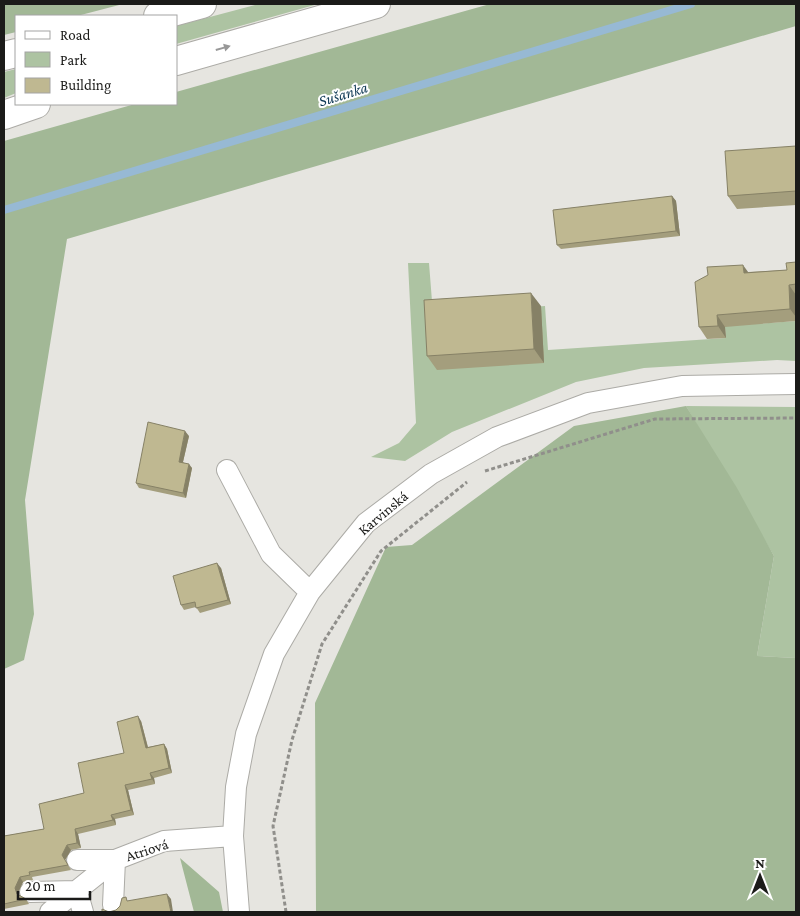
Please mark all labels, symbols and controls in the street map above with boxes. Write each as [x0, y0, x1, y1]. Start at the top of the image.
legend [15, 15, 178, 105]
text: Road [60, 27, 91, 43]
one-way arrow [216, 43, 231, 51]
text: Park [60, 52, 87, 68]
text: Building [60, 77, 111, 94]
water label: Sušanka [316, 78, 370, 109]
street label: Karvinská [355, 488, 411, 538]
street label: Atriová [124, 836, 170, 864]
north arrow [735, 851, 785, 901]
text: N [755, 855, 765, 871]
scale bar [18, 868, 90, 900]
text: 20 m [25, 878, 56, 894]

